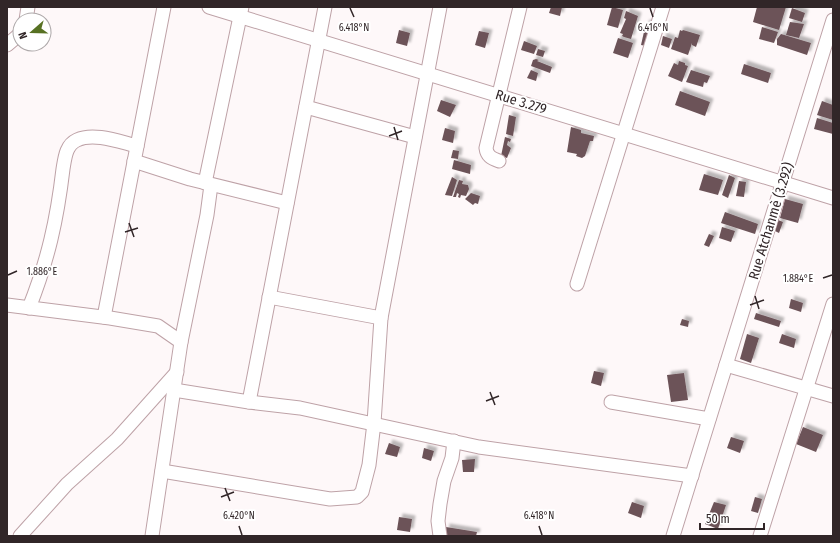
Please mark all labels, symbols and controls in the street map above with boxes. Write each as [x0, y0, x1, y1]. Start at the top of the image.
north arrow [12, 12, 52, 52]
text: 6.418°N [339, 22, 369, 34]
text: 6.416°N [638, 22, 668, 34]
text: N [16, 30, 30, 41]
street label: Rue 3.279 [493, 86, 549, 118]
street label: Rue Atchanmè (3.292) [745, 160, 797, 282]
text: 1.886°E [27, 266, 57, 278]
text: 1.884°E [783, 273, 813, 285]
scale bar [700, 505, 764, 531]
text: 6.420°N [223, 510, 255, 522]
text: 6.418°N [524, 510, 554, 522]
text: 50 m [706, 512, 730, 526]

